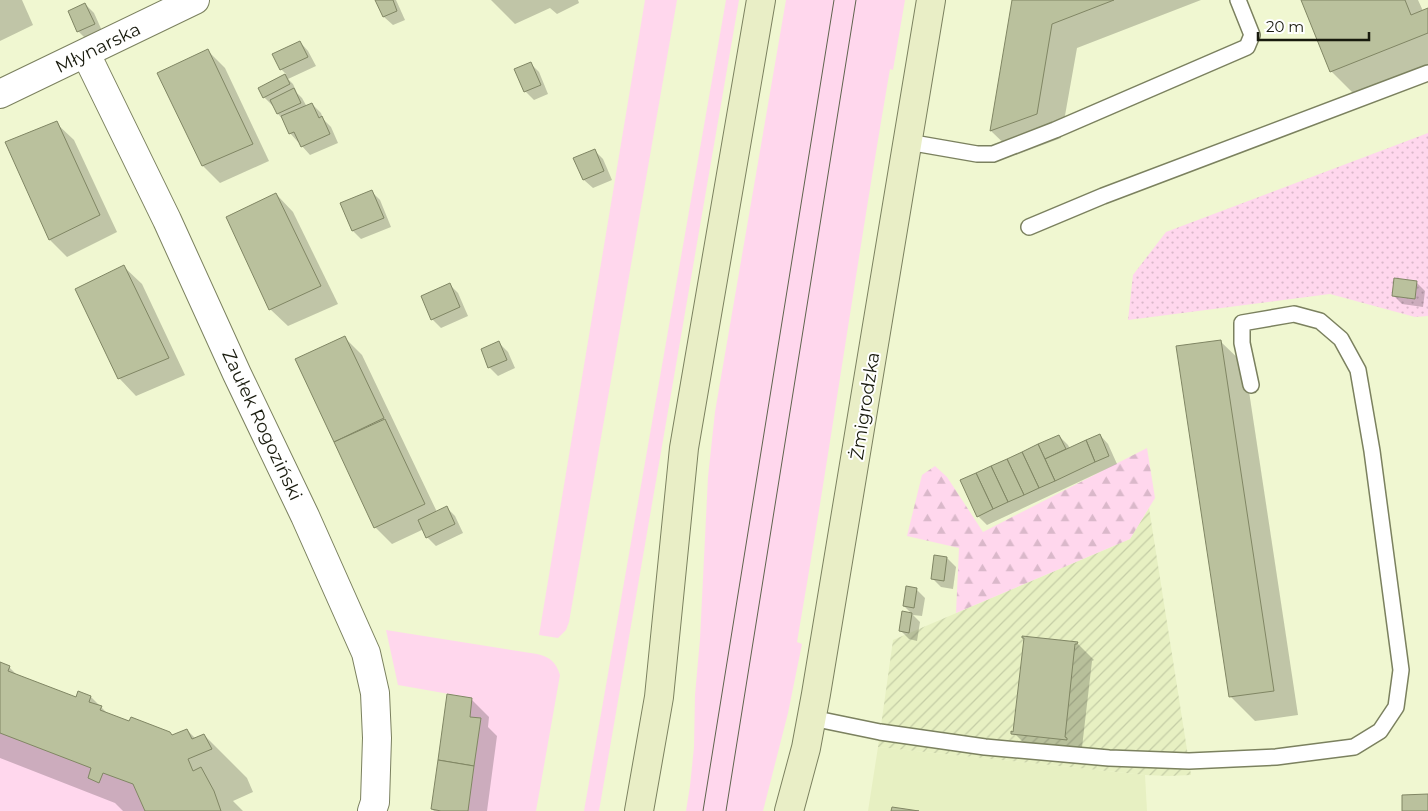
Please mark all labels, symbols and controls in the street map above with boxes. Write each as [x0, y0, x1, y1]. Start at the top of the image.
scale bar [1258, 10, 1369, 42]
text: 20 m [1266, 17, 1304, 36]
street label: Młynarska [52, 18, 144, 78]
street label: Zaułek Rogoziński [217, 346, 307, 504]
street label: Żmigrodzka [846, 351, 884, 461]

